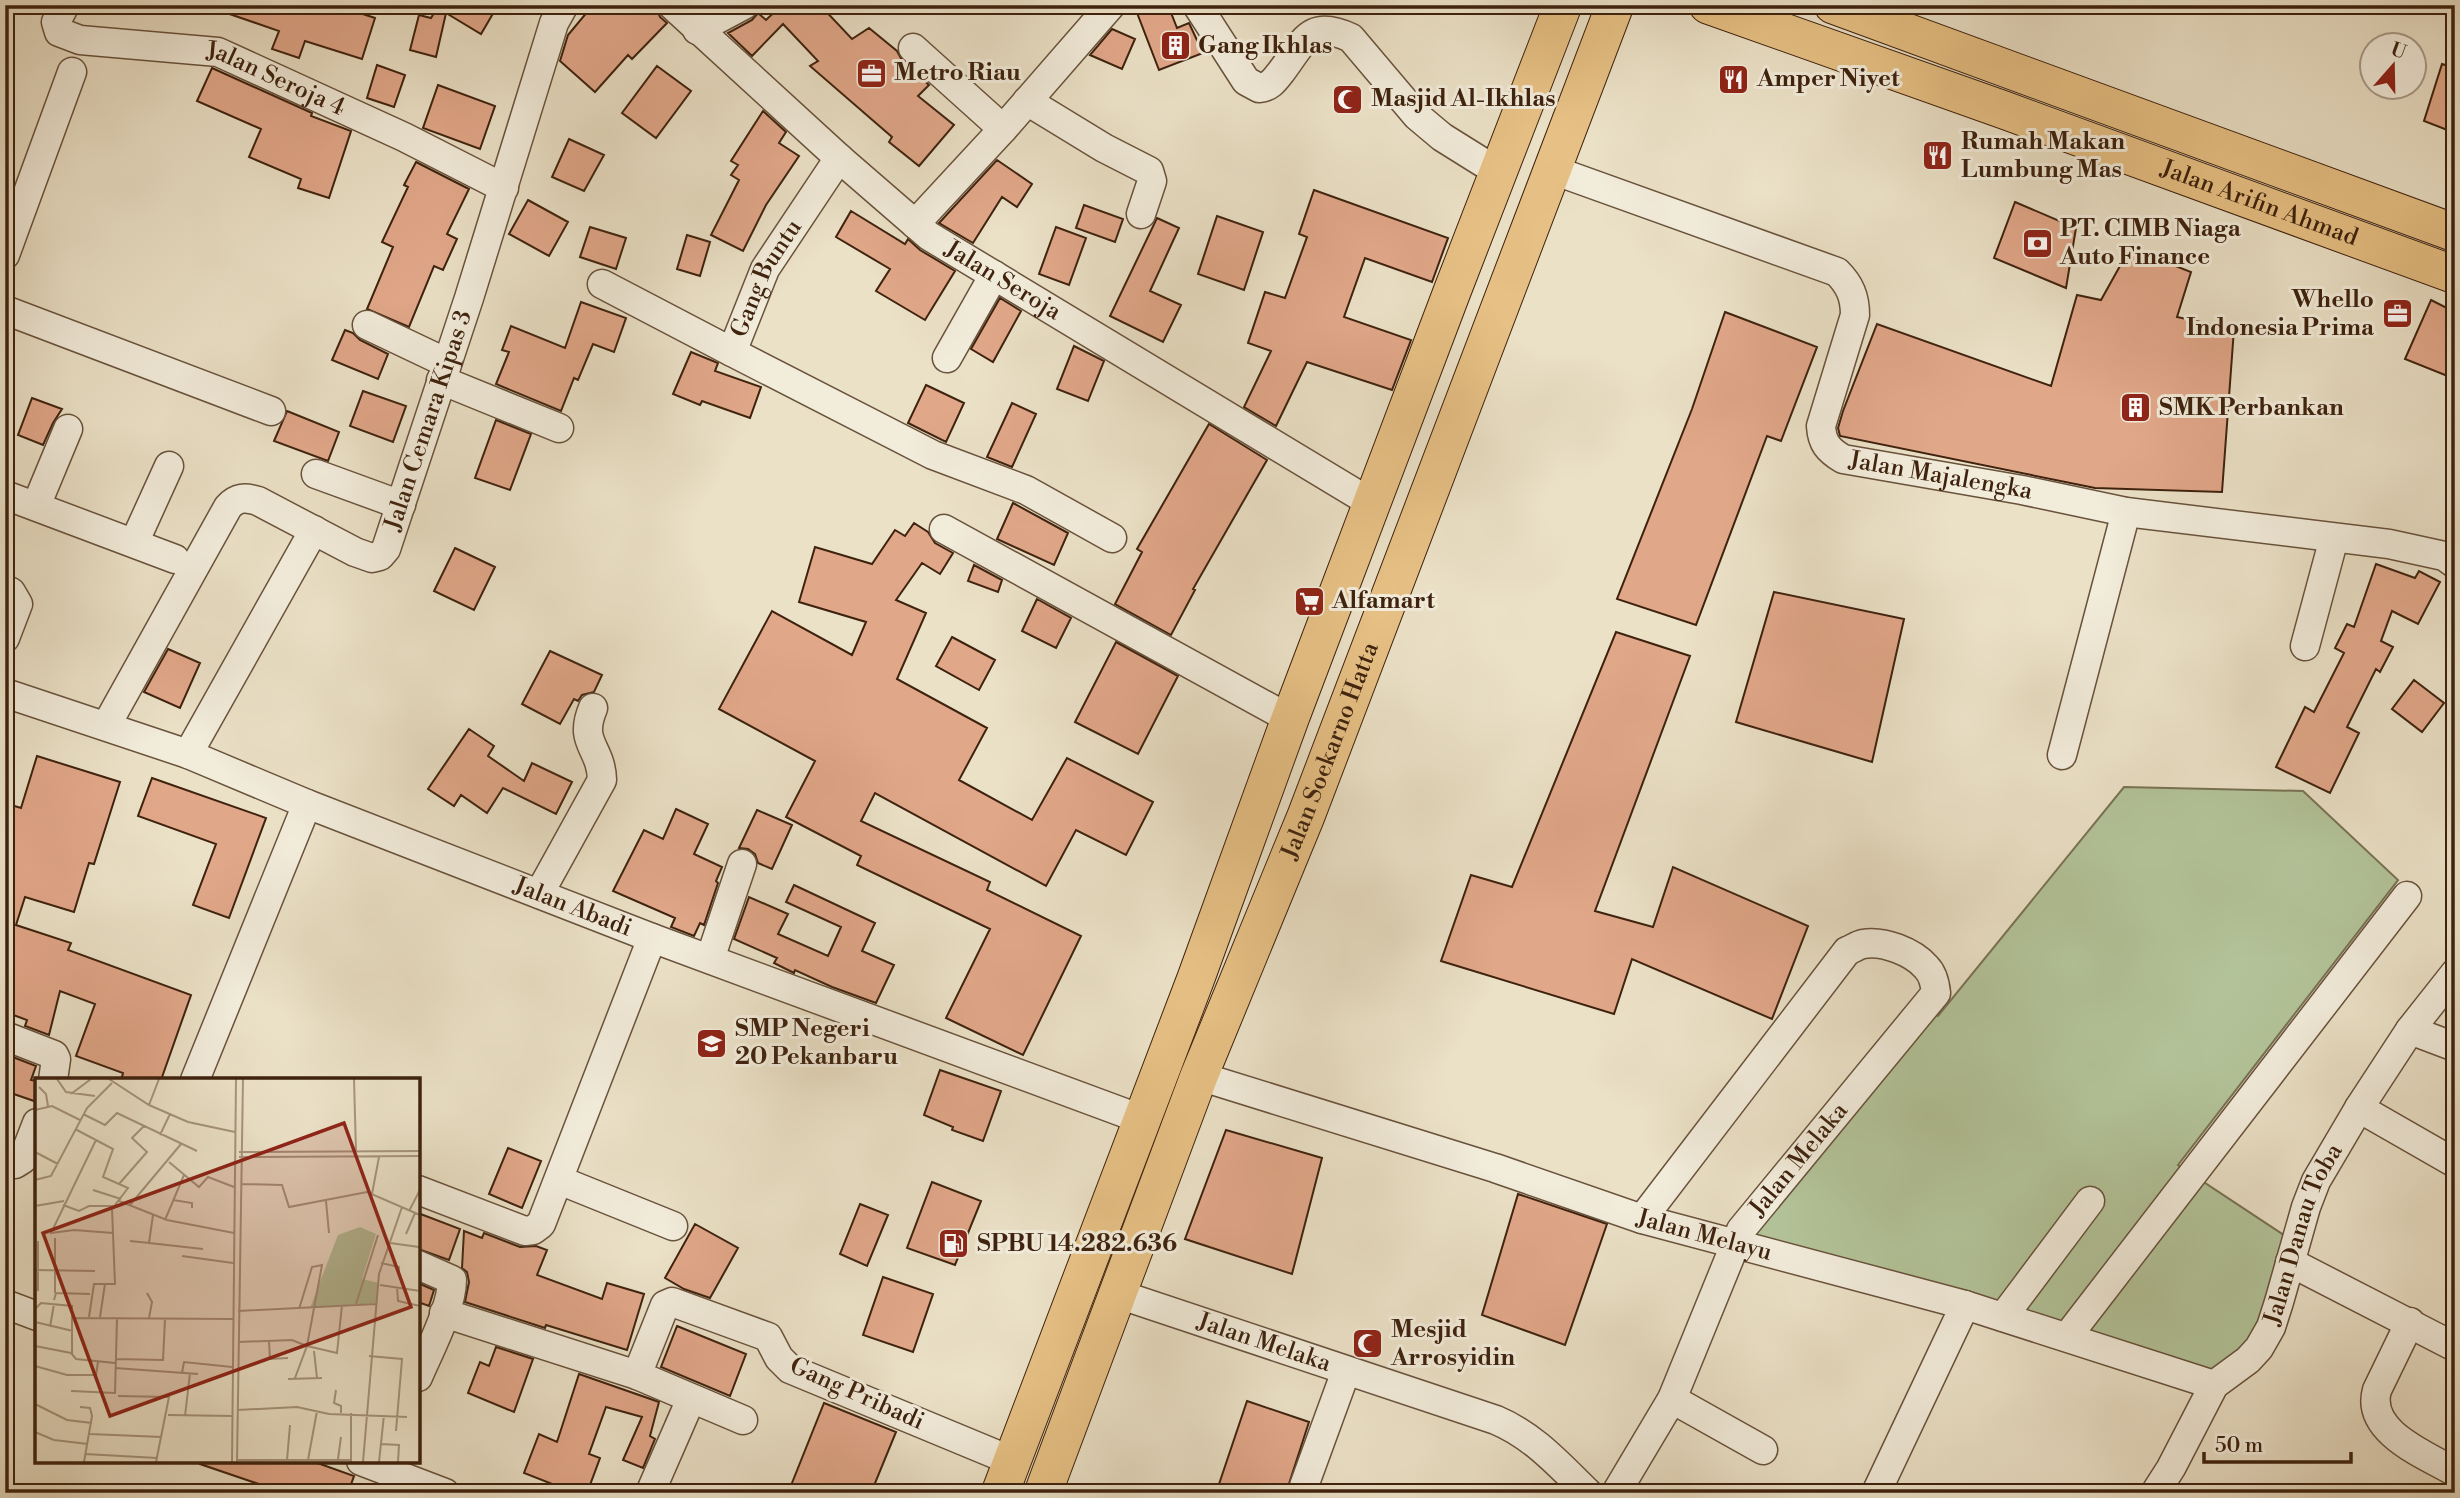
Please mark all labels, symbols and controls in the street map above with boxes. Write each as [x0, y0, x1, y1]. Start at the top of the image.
building icon: Gang Ikhlas [1158, 29, 1192, 63]
place label: Gang Ikhlas [1198, 31, 1332, 61]
north arrow [2358, 32, 2428, 102]
street label: Jalan Seroja 4 [204, 36, 350, 123]
text: U [2387, 37, 2410, 65]
office icon: Metro Riau [854, 56, 888, 90]
place label: Metro Riau [894, 58, 1021, 88]
restaurant icon: Amper Niyet [1717, 62, 1751, 96]
place label: Amper Niyet [1756, 64, 1900, 94]
mosque icon: Masjid Al-Ikhlas [1331, 82, 1365, 116]
place label: Masjid Al-Ikhlas [1371, 84, 1555, 114]
place label: Rumah Makan Lumbung Mas [1961, 127, 2125, 185]
restaurant icon: Rumah Makan Lumbung Mas [1921, 139, 1955, 173]
street label: Jalan Arifin Ahmad [2156, 153, 2362, 253]
street label: Gang Buntu [724, 214, 809, 342]
place label: PT. CIMB Niaga Auto Finance [2059, 214, 2242, 272]
bank icon: PT. CIMB Niaga Auto Finance [2020, 226, 2054, 260]
street label: Jalan Seroja [939, 234, 1067, 328]
place label: Whello Indonesia Prima [2186, 285, 2375, 343]
office icon: Whello Indonesia Prima [2380, 297, 2414, 331]
street label: Jalan Cemara Kipas 3 [378, 306, 479, 535]
building icon: SMK Perbankan [2119, 391, 2153, 425]
place label: SMK Perbankan [2159, 393, 2344, 423]
street label: Jalan Majalengka [1846, 445, 2036, 507]
supermarket icon: Alfamart [1292, 584, 1326, 618]
place label: Alfamart [1331, 586, 1435, 616]
street label: Jalan Soekarno Hatta [1274, 637, 1386, 865]
street label: Jalan Abadi [508, 870, 636, 944]
place label: SMP Negeri 20 Pekanbaru [735, 1014, 898, 1072]
school or university icon: SMP Negeri 20 Pekanbaru [695, 1026, 729, 1060]
inset map [35, 1078, 420, 1463]
street label: Jalan Melaka [1742, 1096, 1855, 1224]
street label: Jalan Danau Toba [2257, 1138, 2350, 1330]
street label: Jalan Melayu [1632, 1203, 1775, 1268]
fuel station icon: SPBU 14.282.636 [937, 1227, 971, 1261]
place label: SPBU 14.282.636 [977, 1229, 1177, 1259]
street label: Jalan Melaka [1193, 1306, 1336, 1379]
place label: Mesjid Arrosyidin [1390, 1315, 1515, 1373]
mosque icon: Mesjid Arrosyidin [1351, 1327, 1385, 1361]
street label: Gang Pribadi [785, 1351, 929, 1437]
scale bar [2204, 1421, 2352, 1465]
text: 50 m [2215, 1433, 2263, 1459]

